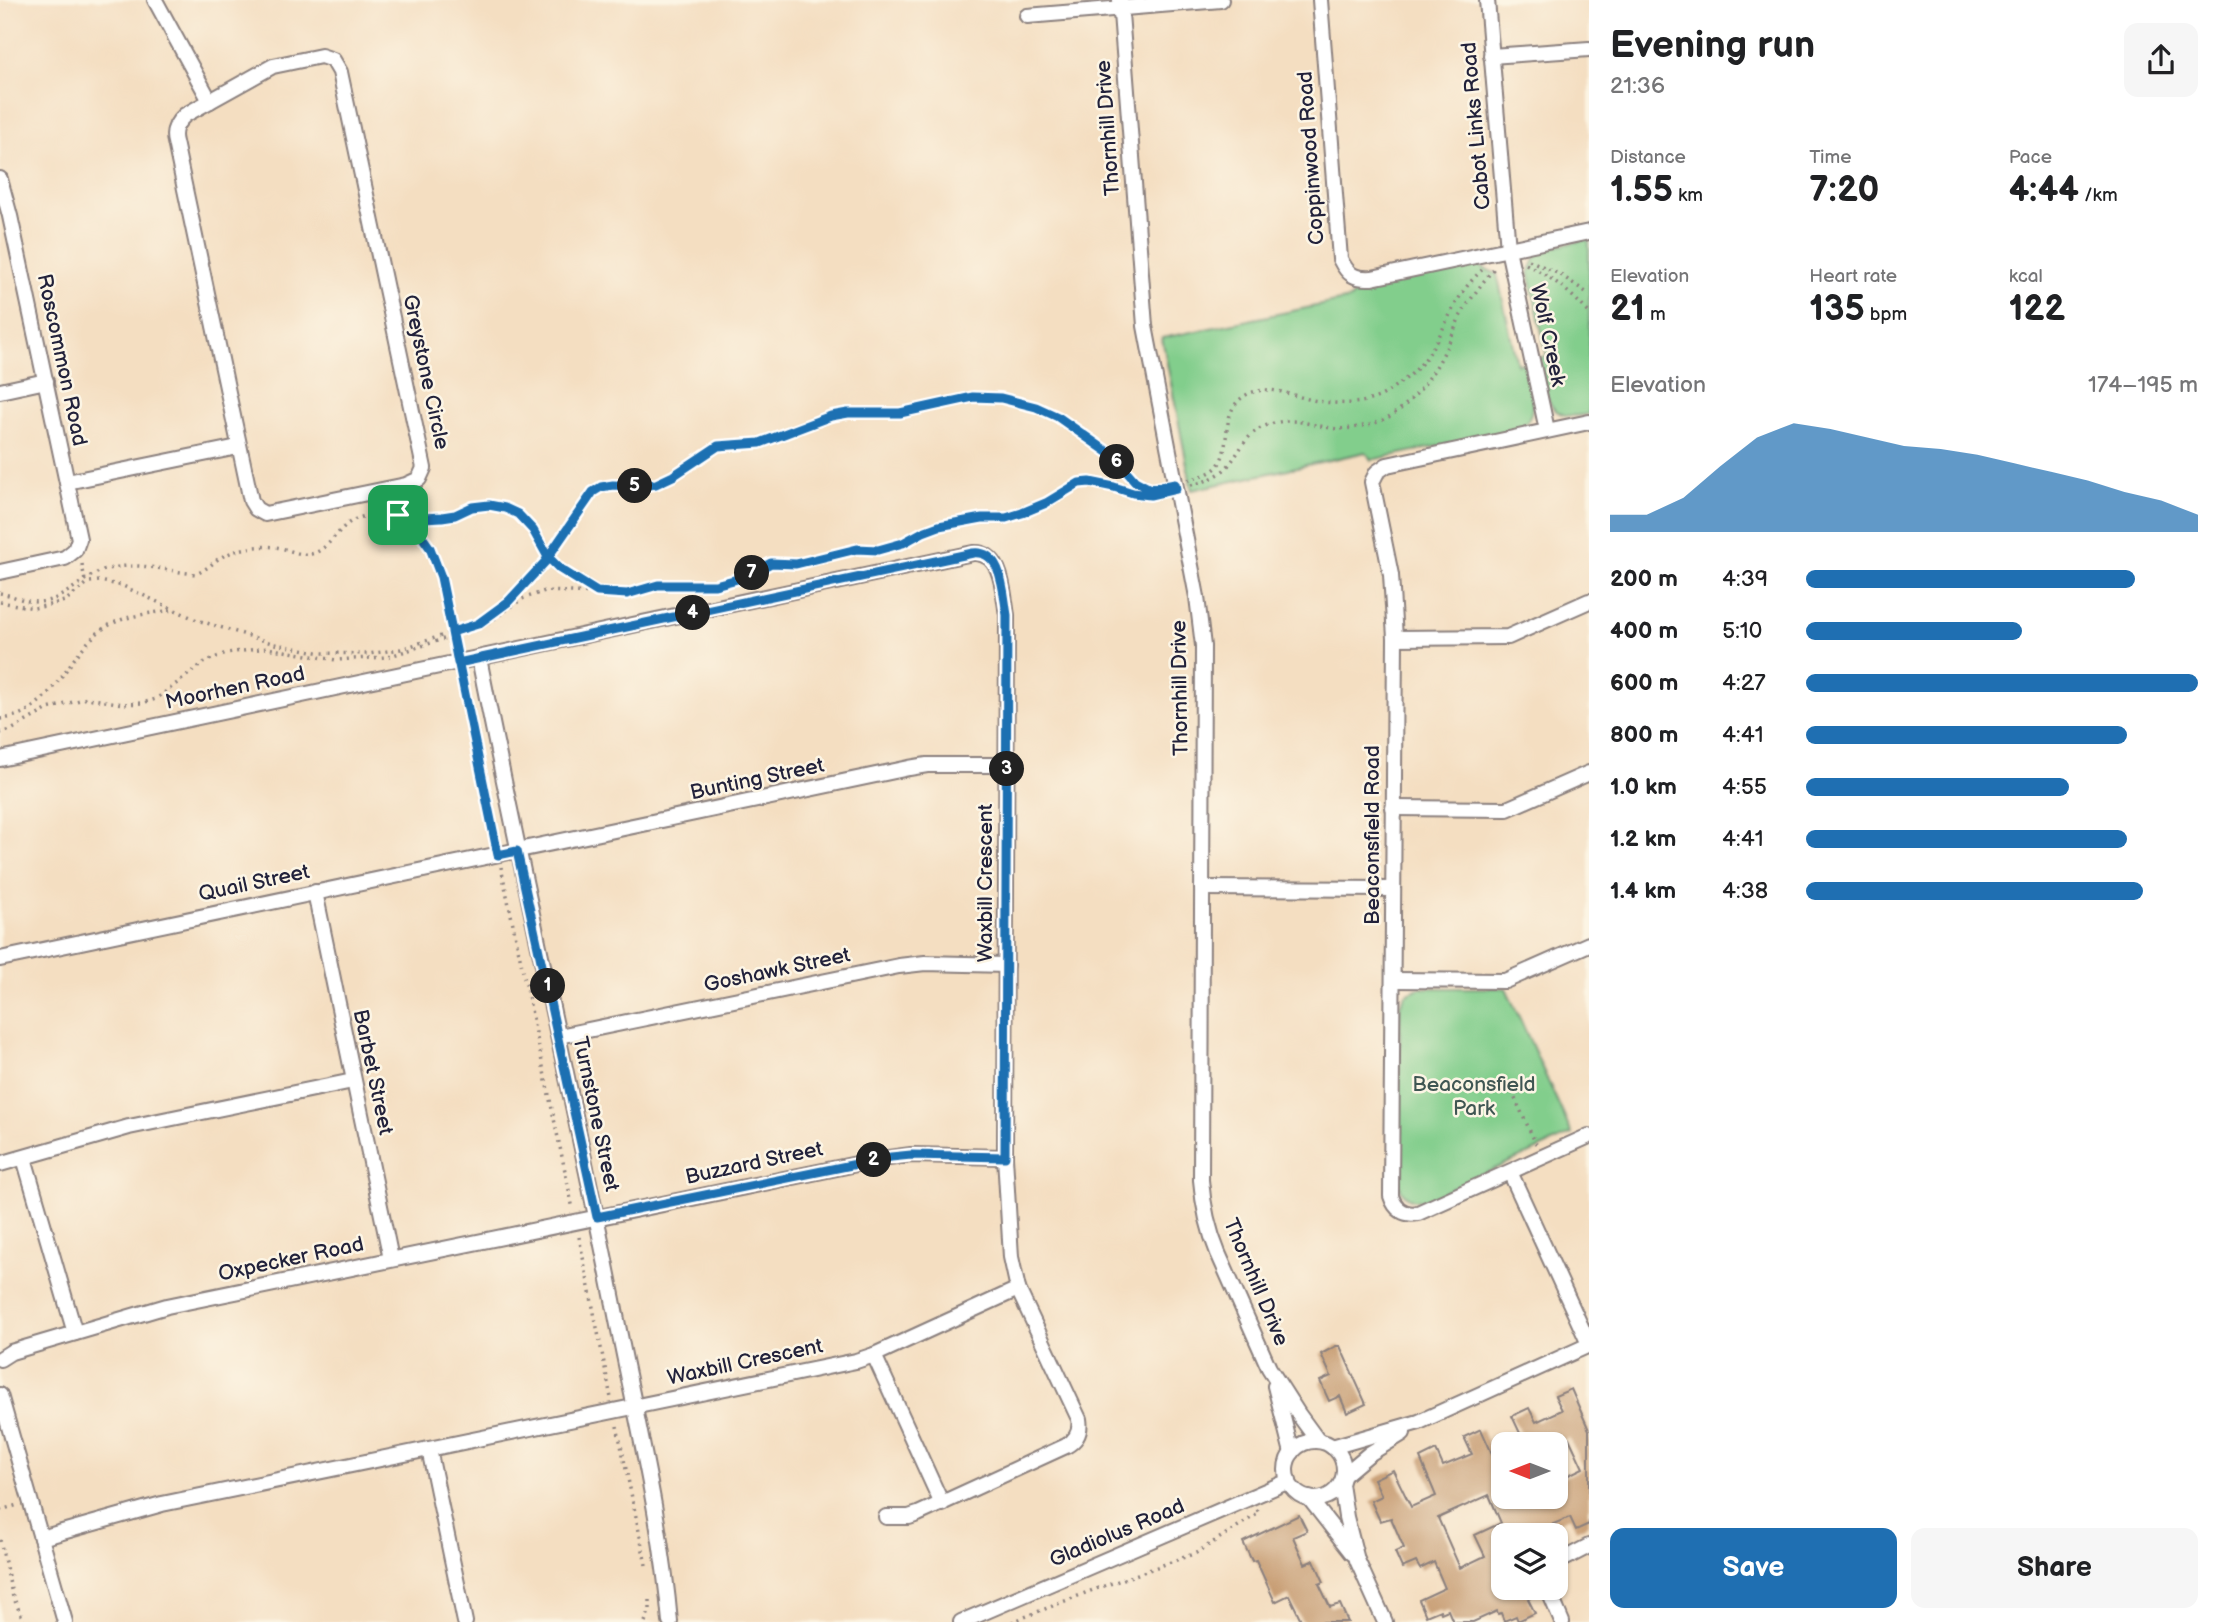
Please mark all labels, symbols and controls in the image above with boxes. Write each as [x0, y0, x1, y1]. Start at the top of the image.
text: Evening run [1610, 23, 1815, 68]
button: share [2124, 23, 2198, 97]
street label: Cabot Links Road [1456, 41, 1496, 211]
street label: Thornhill Drive [1091, 59, 1125, 197]
street label: Coppinwood Road [1292, 70, 1330, 246]
text: 21:36 [1610, 72, 1665, 100]
text: Distance [1610, 146, 1686, 169]
text: Time [1809, 146, 1851, 169]
text: Pace [2009, 146, 2052, 169]
text: 1.55 [1610, 169, 1673, 212]
text: 7:20 [1809, 169, 1879, 212]
text: 4:44 [2009, 169, 2079, 212]
text: km [1673, 184, 1703, 207]
text: /km [2079, 184, 2118, 207]
text: Elevation [1610, 265, 1689, 288]
text: Heart rate [1809, 265, 1897, 288]
text: kcal [2009, 265, 2043, 288]
street label: Roscommon Road [32, 272, 92, 448]
street label: Wolf Creek [1525, 282, 1571, 389]
text: 21 [1610, 288, 1645, 331]
text: 135 [1809, 288, 1865, 331]
text: 122 [2009, 288, 2065, 331]
street label: Greystone Circle [397, 292, 455, 452]
text: m [1645, 303, 1666, 326]
text: bpm [1865, 303, 1907, 326]
text: Elevation [1610, 371, 1706, 399]
text: 174–195 m [2088, 371, 2198, 399]
pin: 6 [1100, 444, 1134, 480]
text: 6 [1111, 450, 1122, 473]
pin: 5 [618, 468, 652, 504]
text: 5 [629, 474, 640, 497]
pin [368, 485, 428, 545]
icon: arrive [379, 496, 417, 534]
pin: 7 [734, 556, 770, 590]
text: 7 [746, 561, 757, 584]
text: 200 m [1610, 565, 1678, 593]
text: 4:39 [1722, 565, 1768, 593]
pin: 4 [676, 596, 710, 630]
text: 4 [687, 601, 698, 624]
text: 400 m [1610, 617, 1678, 645]
text: 5:10 [1722, 617, 1762, 645]
street label: Thornhill Drive [1166, 620, 1194, 756]
street label: Moorhen Road [163, 661, 307, 715]
text: 600 m [1610, 669, 1678, 697]
text: 4:27 [1722, 669, 1766, 697]
text: 800 m [1610, 721, 1678, 749]
text: 4:41 [1722, 721, 1764, 749]
street label: Beaconsfield Road [1360, 745, 1385, 925]
pin: 3 [990, 752, 1024, 786]
street label: Bunting Street [688, 753, 827, 805]
text: 3 [1001, 757, 1012, 780]
text: 1.0 km [1610, 773, 1677, 801]
text: 4:55 [1722, 773, 1767, 801]
street label: Waxbill Crescent [973, 803, 998, 962]
text: 1.2 km [1610, 825, 1676, 853]
text: 4:41 [1722, 825, 1764, 853]
street label: Quail Street [196, 859, 312, 907]
text: 1.4 km [1610, 877, 1676, 905]
text: 4:38 [1722, 877, 1768, 905]
street label: Goshawk Street [702, 942, 853, 998]
pin: 1 [530, 968, 566, 1004]
text: 1 [544, 974, 552, 997]
street label: Barbet Street [348, 1007, 399, 1137]
street label: Turnstone Street [567, 1034, 625, 1194]
park label: Beaconsfield Park [1412, 1072, 1536, 1121]
street label: Buzzard Street [683, 1136, 826, 1190]
pin: 2 [856, 1142, 892, 1178]
text: 2 [868, 1148, 879, 1171]
street label: Thornhill Drive [1218, 1215, 1294, 1349]
street label: Oxpecker Road [216, 1231, 366, 1287]
street label: Waxbill Crescent [665, 1333, 826, 1391]
north arrow [1491, 1432, 1568, 1508]
map controls [1491, 1432, 1568, 1600]
street label: Gladiolus Road [1046, 1493, 1188, 1573]
button: layers [1491, 1523, 1568, 1600]
button: Save [1610, 1528, 1897, 1608]
button: Share [1911, 1528, 2198, 1608]

